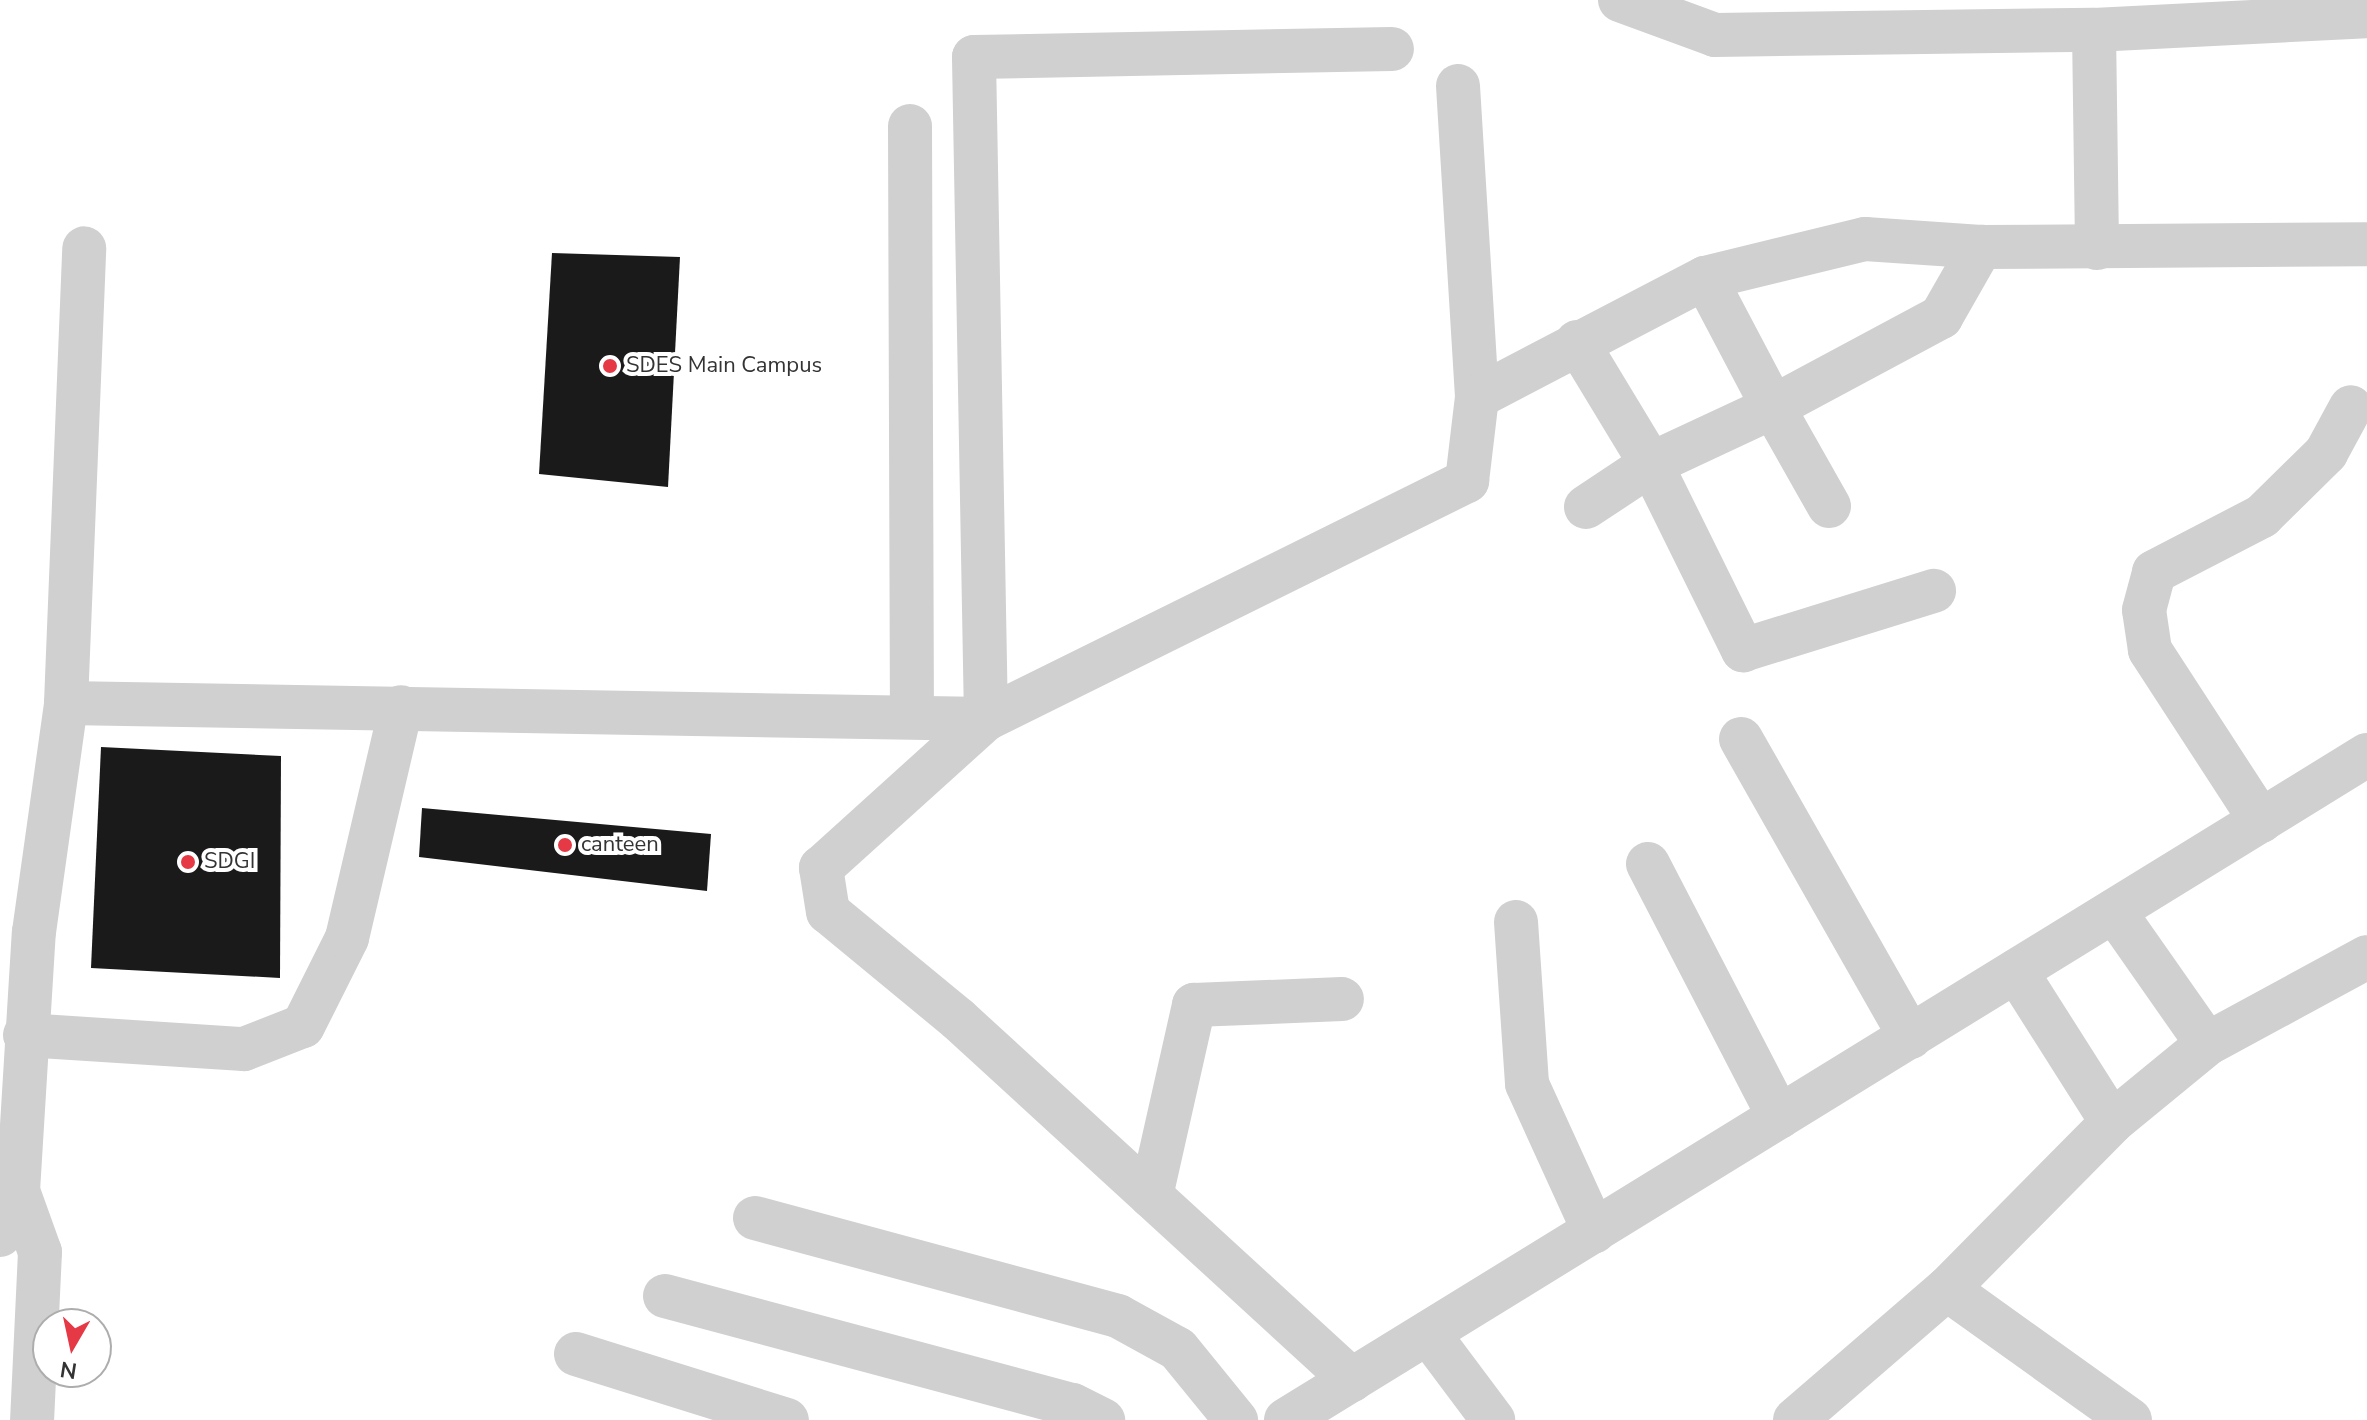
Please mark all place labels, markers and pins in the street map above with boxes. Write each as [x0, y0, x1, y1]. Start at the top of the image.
place label: SDES Main Campus [626, 353, 822, 379]
marker: SDES Main Campus [601, 357, 619, 375]
place label: canteen [581, 832, 659, 858]
marker: canteen [556, 836, 574, 854]
place label: SDGI [204, 849, 255, 875]
marker: SDGI [179, 853, 197, 871]

